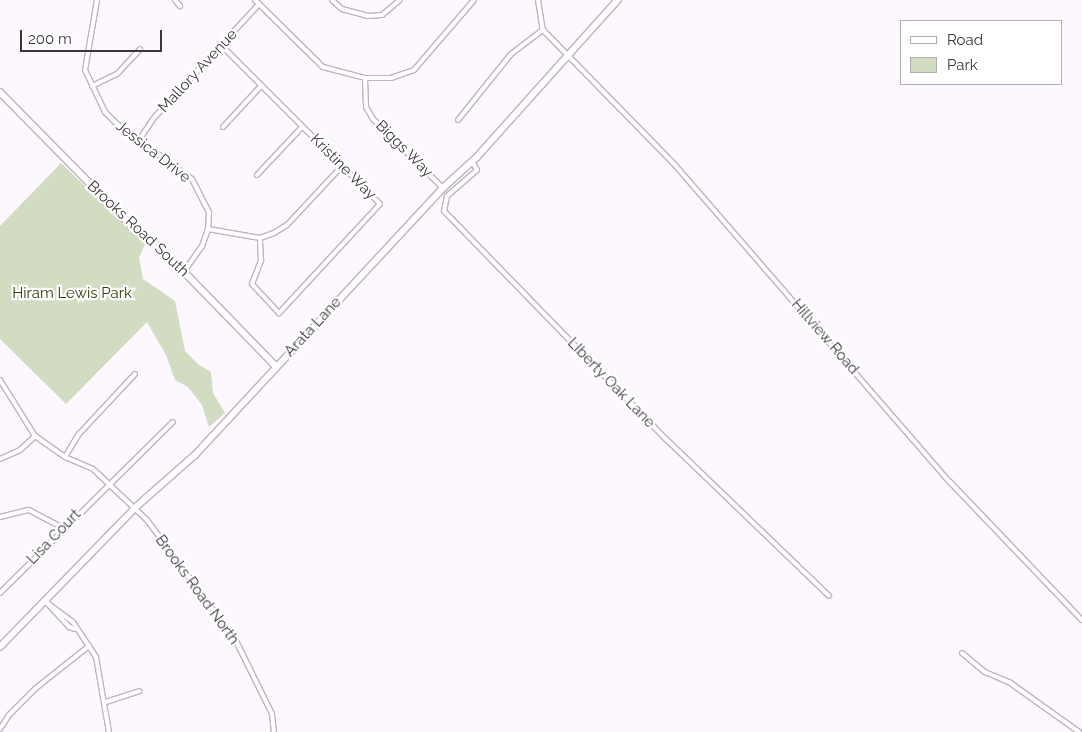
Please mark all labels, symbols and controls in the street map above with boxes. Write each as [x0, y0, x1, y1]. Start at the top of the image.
scale bar [22, 20, 165, 52]
legend [900, 20, 1062, 85]
street label: Mallory Avenue [155, 25, 241, 117]
text: 200 m [28, 30, 72, 48]
text: Road [947, 31, 983, 49]
text: Park [947, 56, 978, 74]
street label: Jessica Drive [112, 117, 194, 187]
street label: Biggs Way [372, 117, 436, 181]
street label: Kristine Way [306, 130, 380, 204]
street label: Brooks Road South [83, 177, 193, 281]
park label: Hiram Lewis Park [12, 285, 132, 303]
street label: Arata Lane [281, 293, 345, 361]
street label: Hillview Road [787, 296, 863, 378]
street label: LIberty Oak Lane [563, 334, 659, 432]
street label: Lisa Court [23, 506, 85, 568]
street label: Brooks Road North [151, 532, 243, 648]

